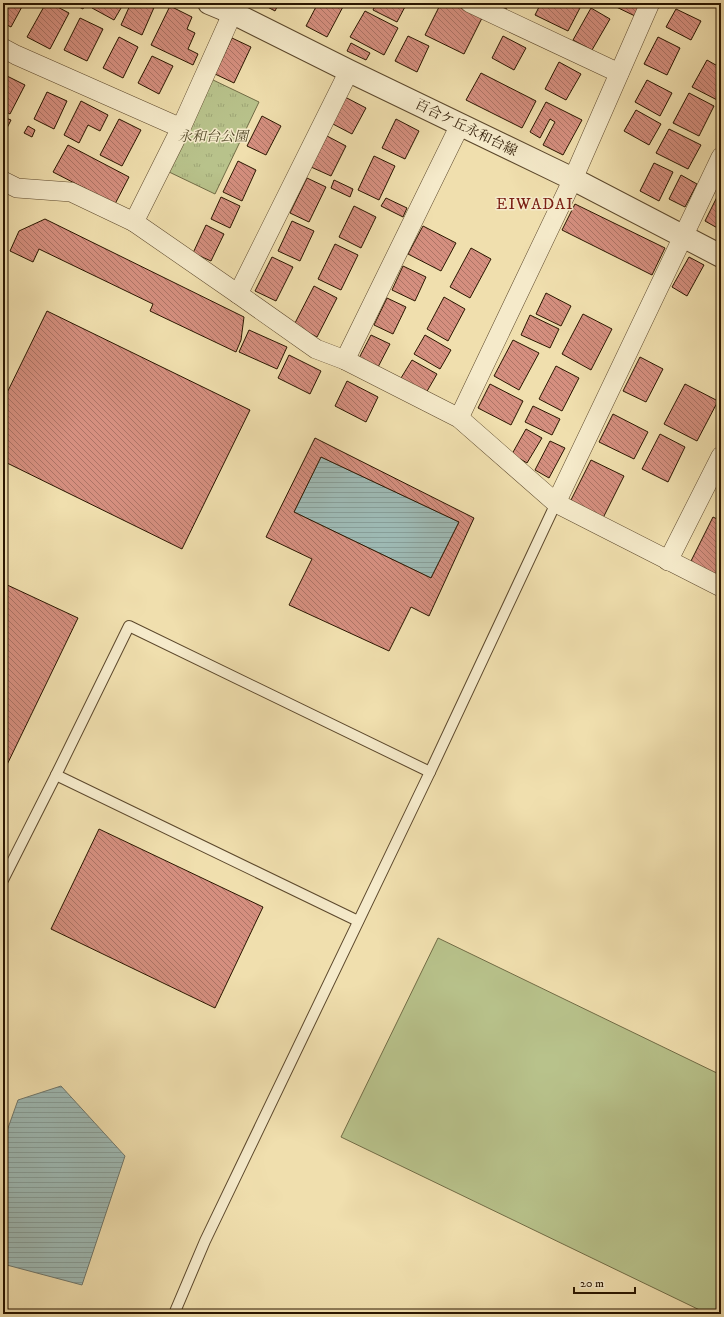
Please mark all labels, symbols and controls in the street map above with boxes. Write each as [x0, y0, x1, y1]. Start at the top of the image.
street label: 百合ケ丘永和台線 [412, 95, 520, 161]
park label: 永和台公園 [178, 128, 250, 146]
district label: EIWADAI [496, 194, 574, 214]
scale bar [574, 1269, 635, 1295]
text: 20 m [580, 1276, 604, 1291]

